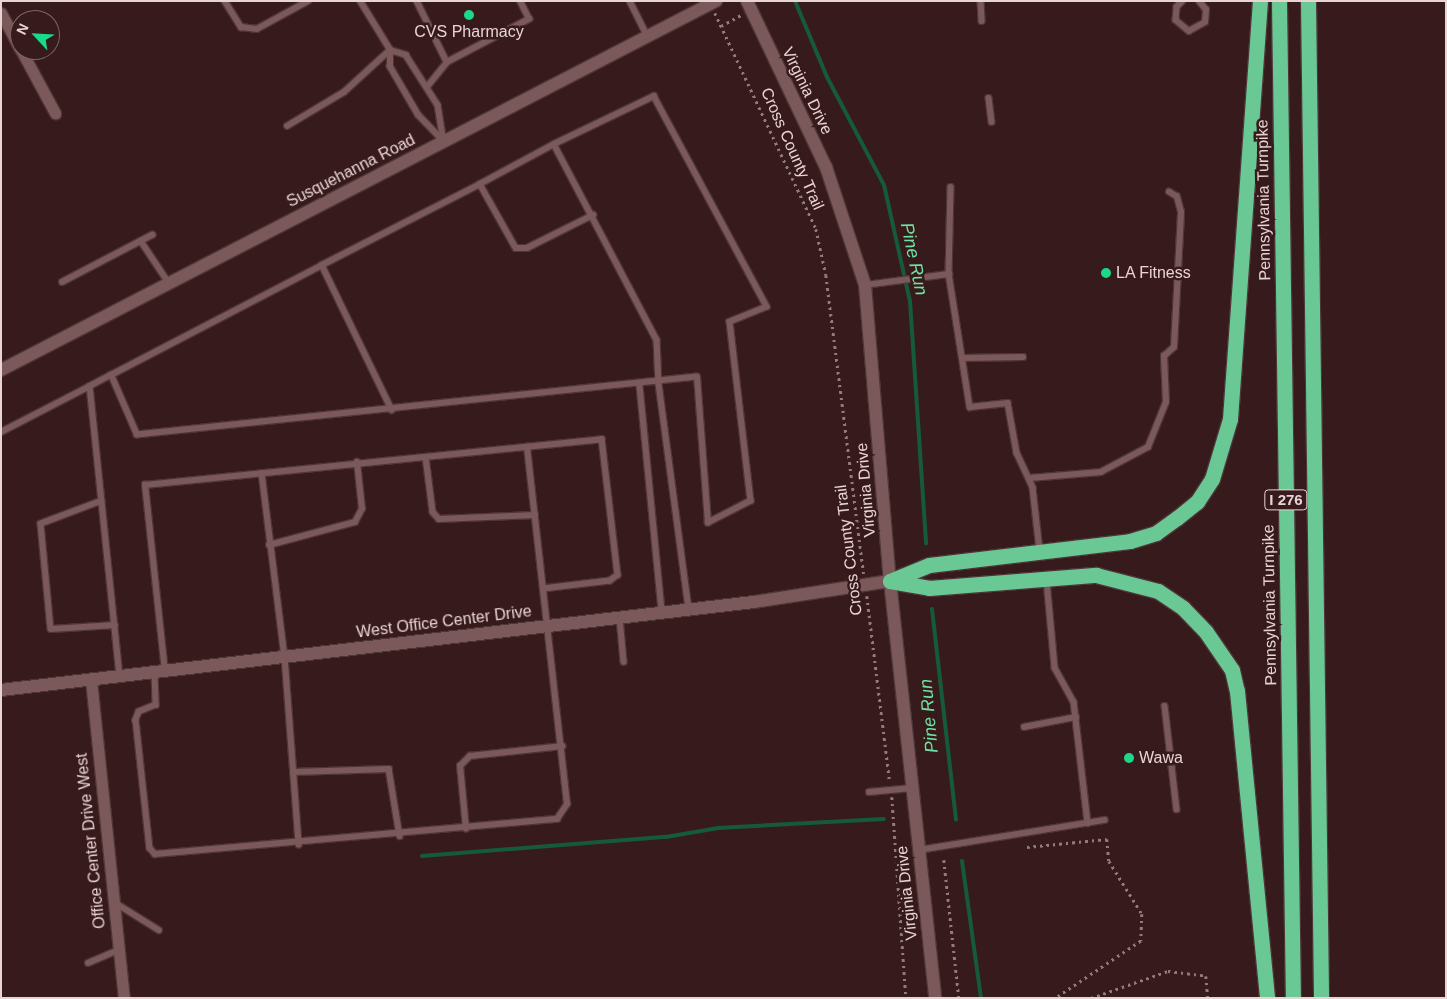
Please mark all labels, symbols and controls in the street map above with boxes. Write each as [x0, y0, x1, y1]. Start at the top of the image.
marker: CVS Pharmacy [463, 9, 475, 21]
north arrow [10, 10, 60, 60]
text: N [13, 21, 32, 37]
place label: CVS Pharmacy [414, 22, 524, 42]
street label: Virginia Drive [778, 44, 836, 138]
street label: Cross County Trail [756, 85, 828, 213]
street label: Pennsylvania Turnpike [1253, 119, 1275, 281]
street label: Susquehanna Road [284, 130, 418, 212]
water label: Pine Run [896, 221, 932, 297]
place label: LA Fitness [1116, 263, 1192, 283]
marker: LA Fitness [1100, 267, 1112, 279]
street label: Virginia Drive [852, 442, 880, 538]
street label: Cross County Trail [831, 483, 867, 617]
road number: I 276 [1264, 488, 1308, 512]
street label: Pennsylvania Turnpike [1259, 524, 1281, 686]
street label: West Office Center Drive [355, 602, 533, 642]
water label: Pine Run [915, 678, 943, 754]
place label: Wawa [1139, 748, 1183, 768]
street label: Office Center Drive West [72, 752, 110, 930]
marker: Wawa [1123, 752, 1135, 764]
street label: Virginia Drive [892, 845, 922, 941]

